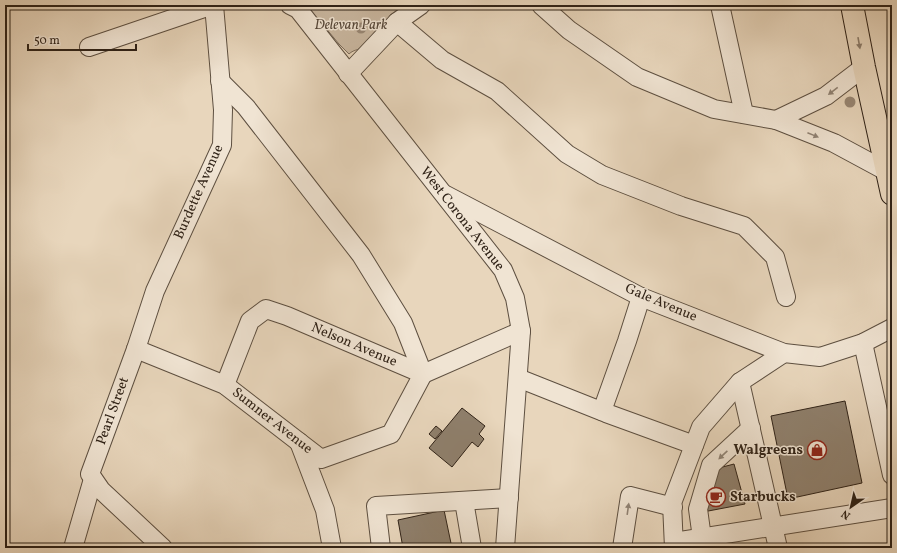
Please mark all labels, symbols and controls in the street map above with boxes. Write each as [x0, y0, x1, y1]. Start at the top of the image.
park label: Delevan Park [314, 16, 388, 35]
scale bar [28, 26, 136, 52]
text: 50 m [34, 33, 60, 49]
one-way arrow [856, 37, 862, 49]
one-way arrow [827, 87, 838, 95]
one-way arrow [807, 132, 818, 138]
street label: Burdette Avenue [170, 141, 229, 242]
street label: West Corona Avenue [415, 163, 509, 275]
street label: Gale Avenue [622, 279, 700, 327]
street label: Nelson Avenue [308, 318, 400, 372]
street label: Pearl Street [92, 374, 134, 448]
street label: Sumner Avenue [228, 384, 317, 459]
shop icon: Walgreens [806, 439, 828, 461]
place label: Walgreens [733, 441, 803, 460]
one-way arrow [718, 450, 727, 459]
cafe icon: Starbucks [705, 486, 727, 508]
north arrow [831, 487, 871, 527]
place label: Starbucks [730, 488, 796, 507]
one-way arrow [625, 503, 631, 515]
text: N [839, 506, 854, 523]

